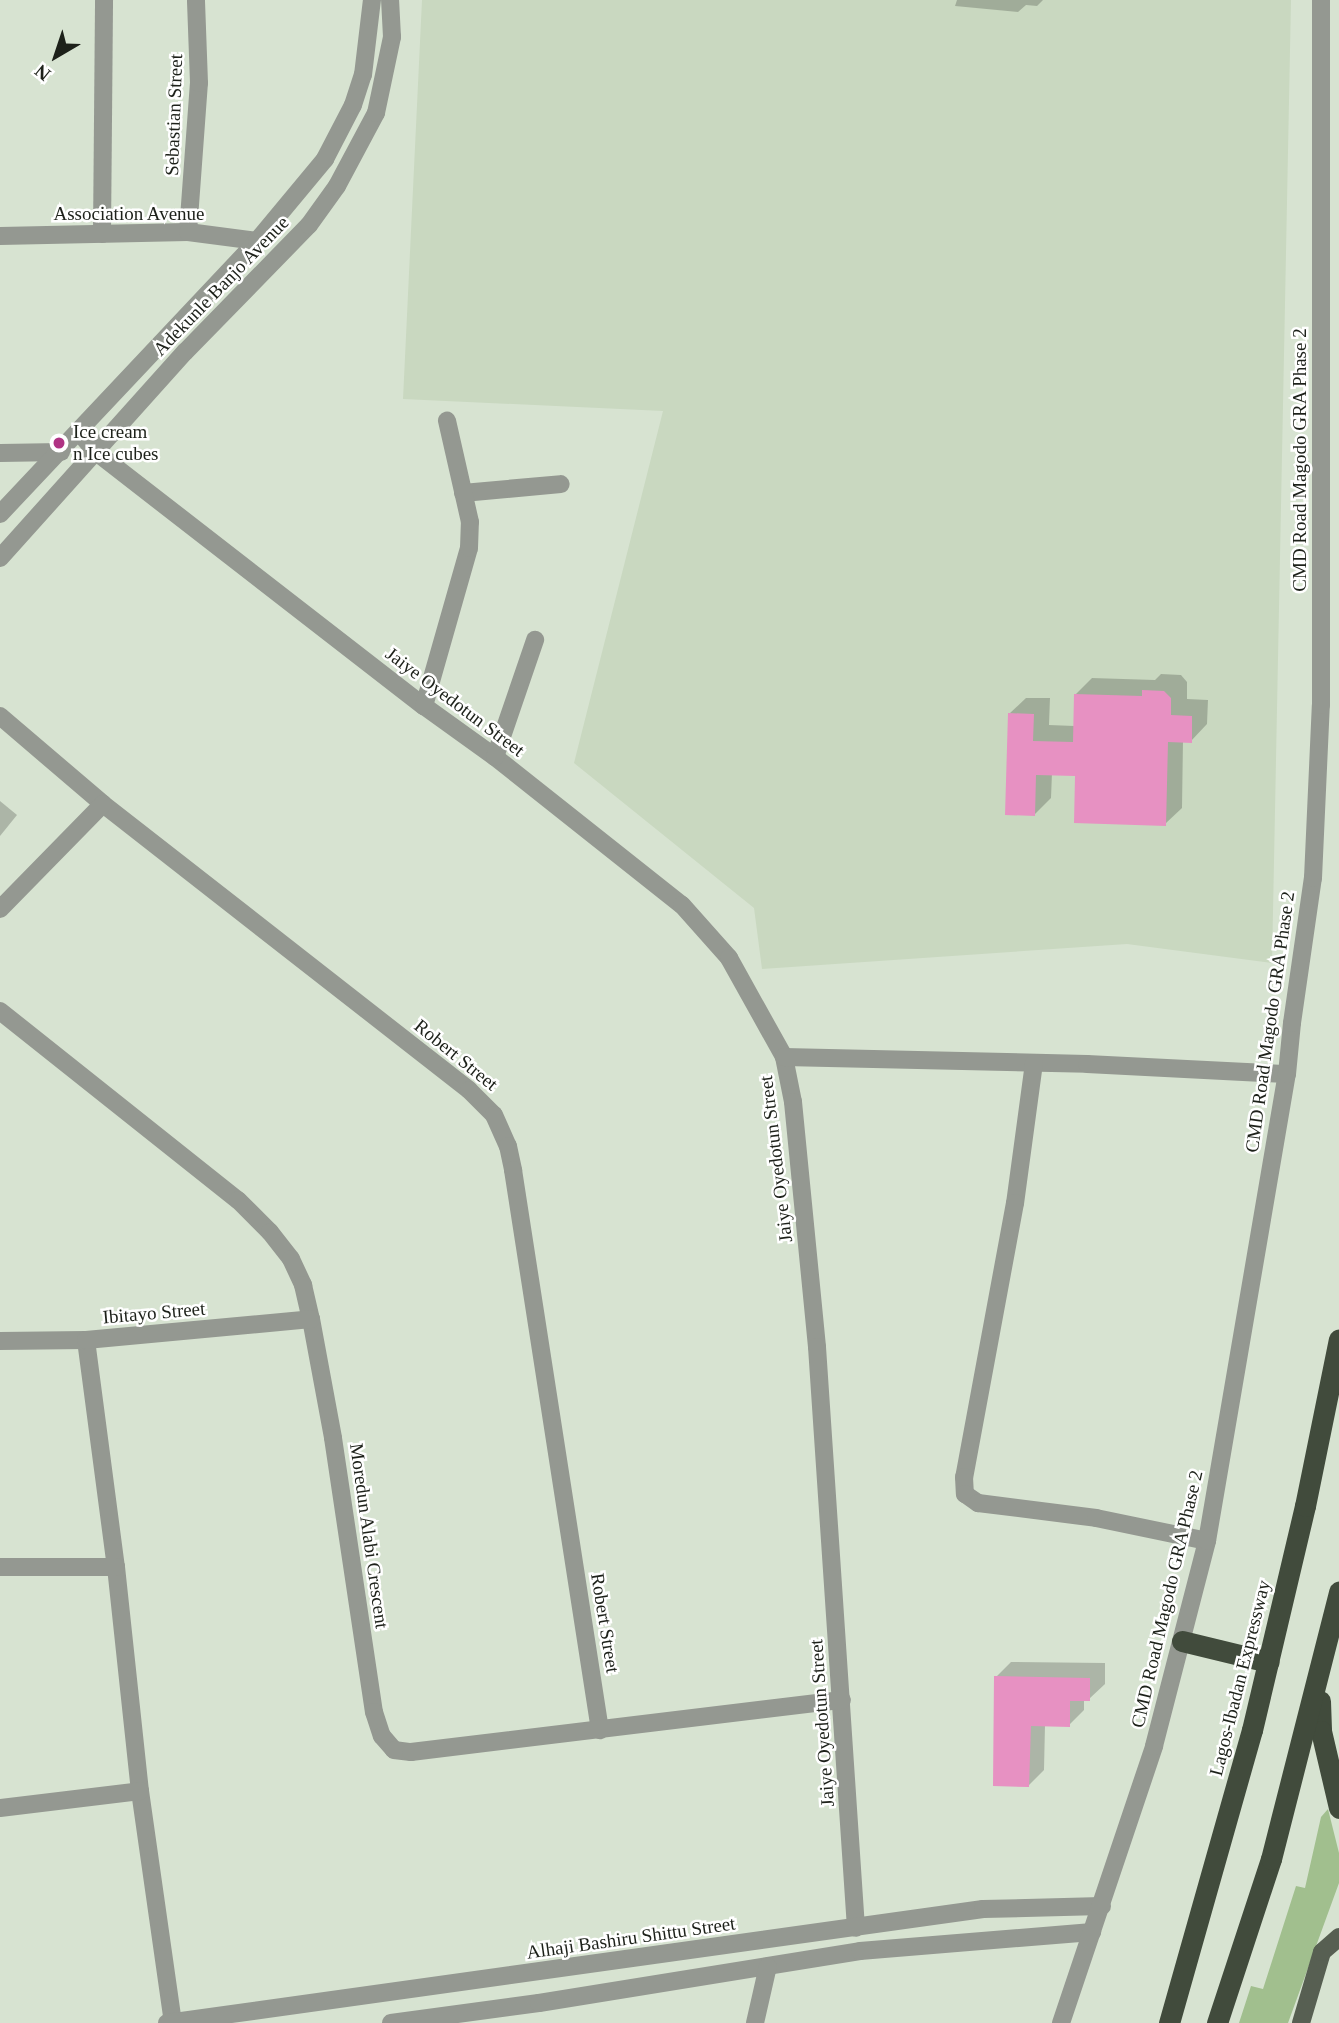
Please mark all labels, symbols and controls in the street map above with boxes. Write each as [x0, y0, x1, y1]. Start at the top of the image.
north arrow [21, 21, 91, 91]
street label: Sebastian Street [160, 54, 188, 176]
text: N [31, 60, 54, 85]
street label: Association Avenue [53, 203, 205, 225]
street label: Adekunle Banjo Avenue [148, 211, 294, 361]
street label: CMD Road Magodo GRA Phase 2 [1289, 328, 1311, 592]
place label: Ice cream n Ice cubes [73, 421, 158, 465]
marker: Ice cream n Ice cubes [51, 435, 67, 451]
street label: Jaiye Oyedotun Street [381, 642, 529, 762]
street label: CMD Road Magodo GRA Phase 2 [1240, 889, 1300, 1155]
street label: Robert Street [410, 1014, 502, 1096]
street label: Jaiye Oyedotun Street [754, 1074, 798, 1244]
street label: Ibitayo Street [102, 1297, 206, 1329]
street label: Moredun Alabi Crescent [345, 1441, 393, 1631]
street label: CMD Road Magodo GRA Phase 2 [1126, 1468, 1208, 1730]
street label: Robert Street [586, 1571, 624, 1675]
street label: Lagos-Ibadan Expressway [1205, 1578, 1275, 1778]
street label: Jaiye Oyedotun Street [805, 1639, 839, 1807]
street label: Alhaji Bashiru Shittu Street [525, 1912, 737, 1964]

